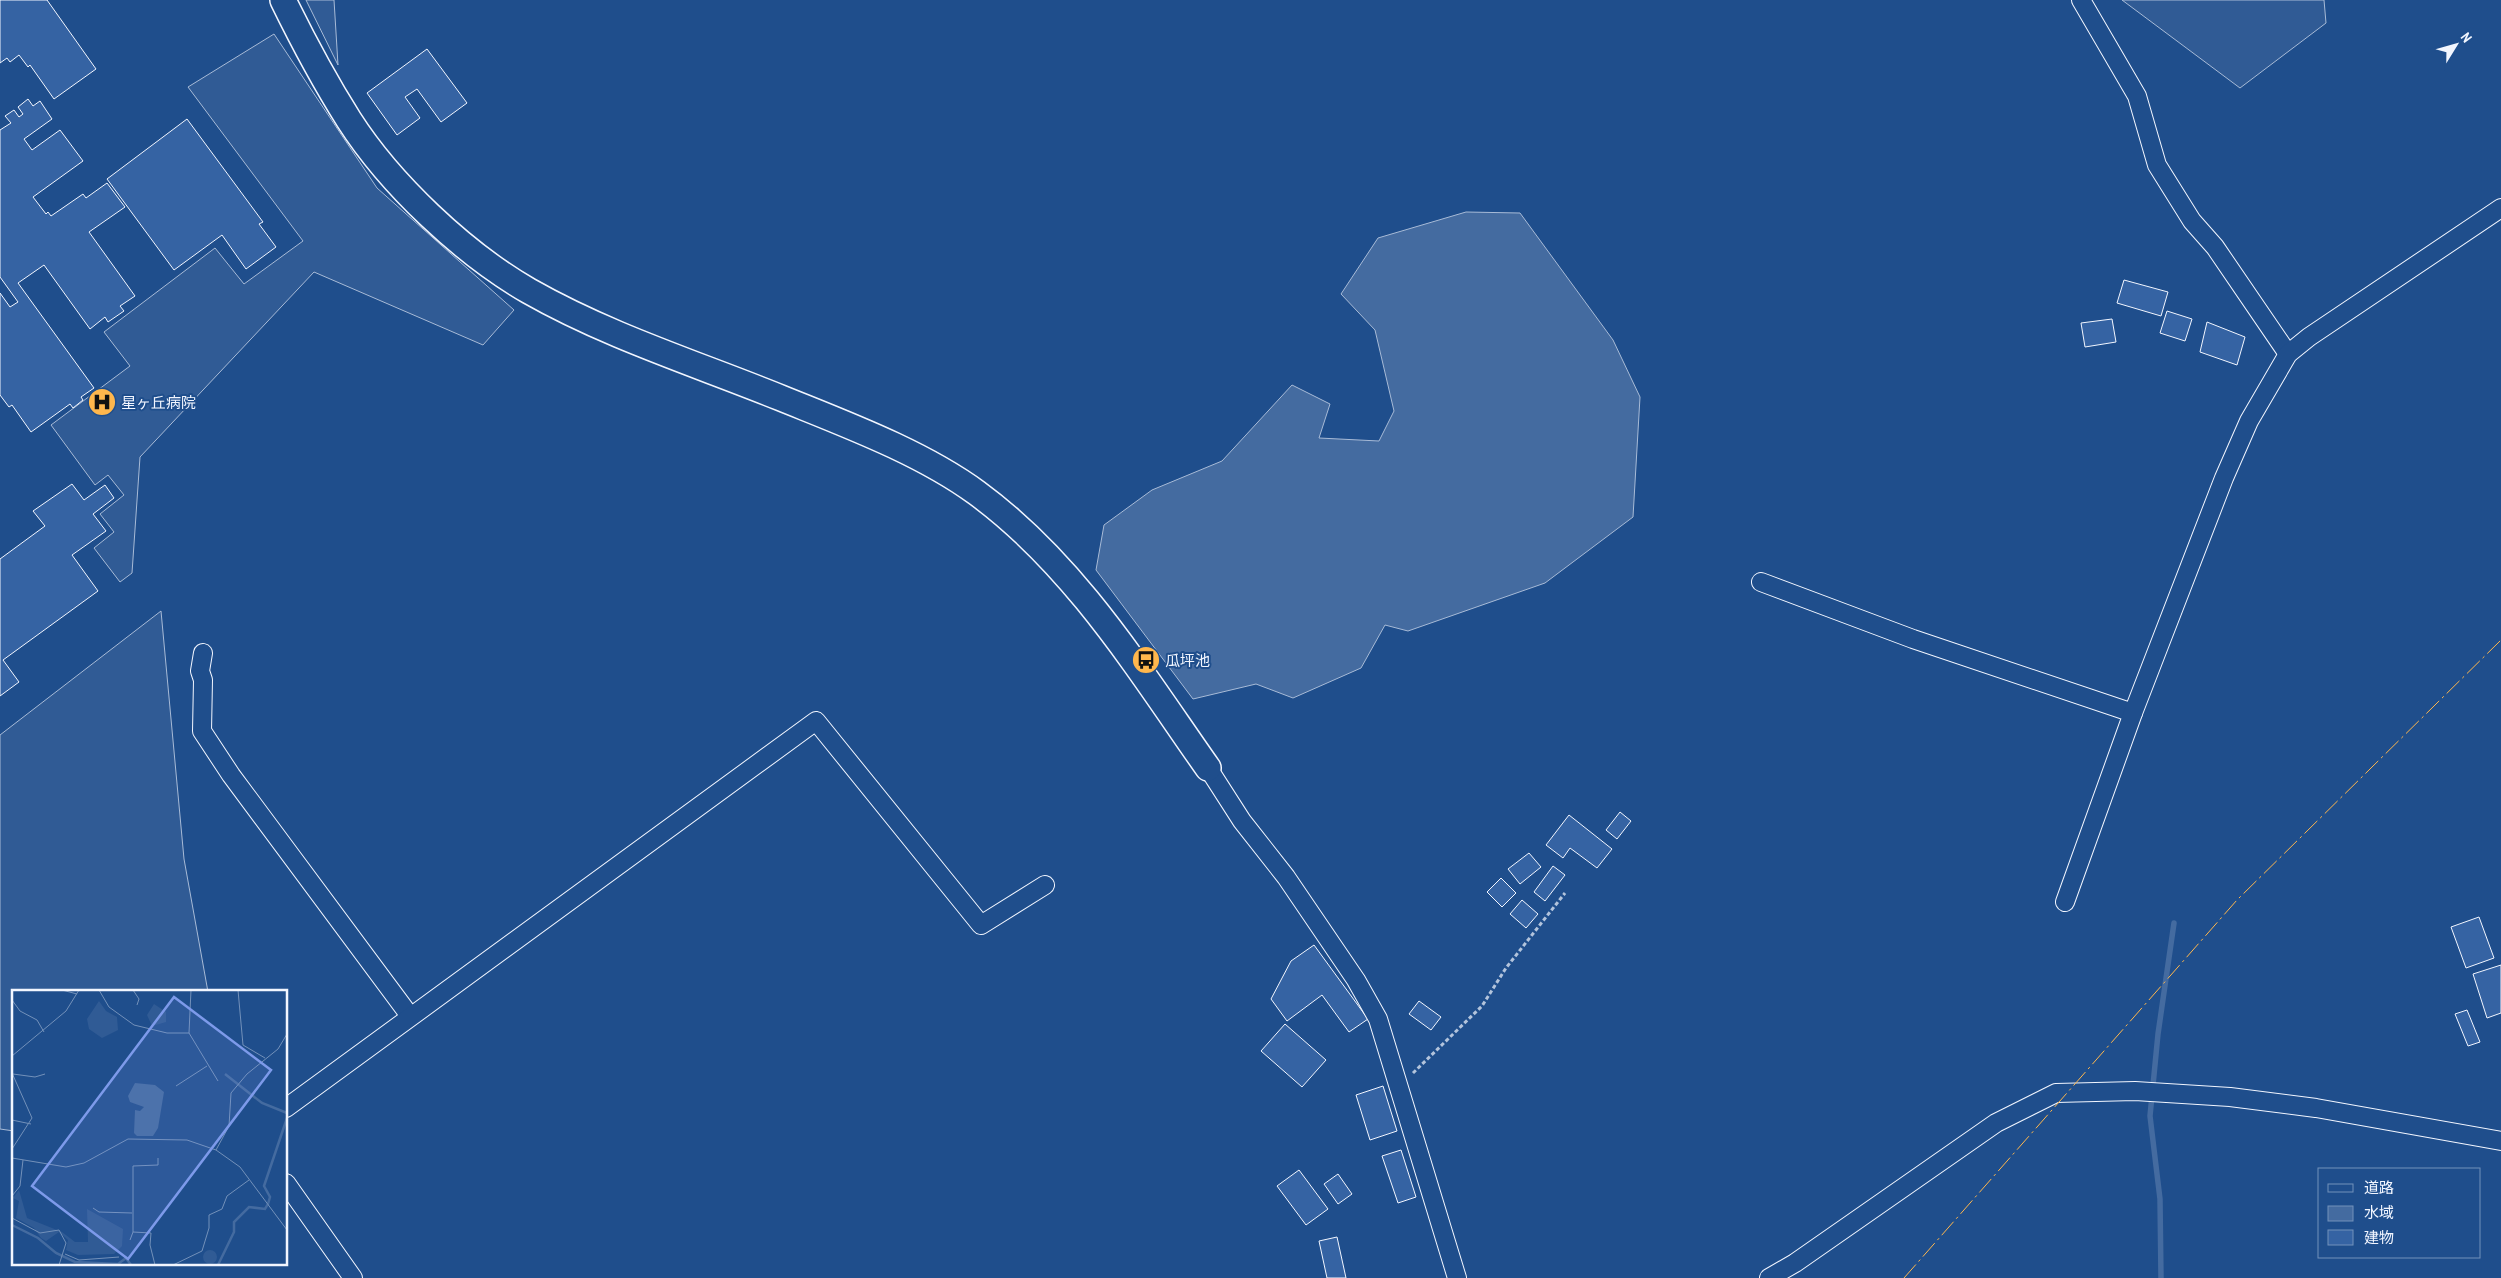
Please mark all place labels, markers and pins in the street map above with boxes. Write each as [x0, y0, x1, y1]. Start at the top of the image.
hospital icon: 星ヶ丘病院 [87, 387, 117, 417]
place label: 星ヶ丘病院 [121, 392, 196, 413]
bus stop icon: 瓜坪池 [1131, 645, 1161, 675]
place label: 瓜坪池 [1165, 650, 1210, 671]

